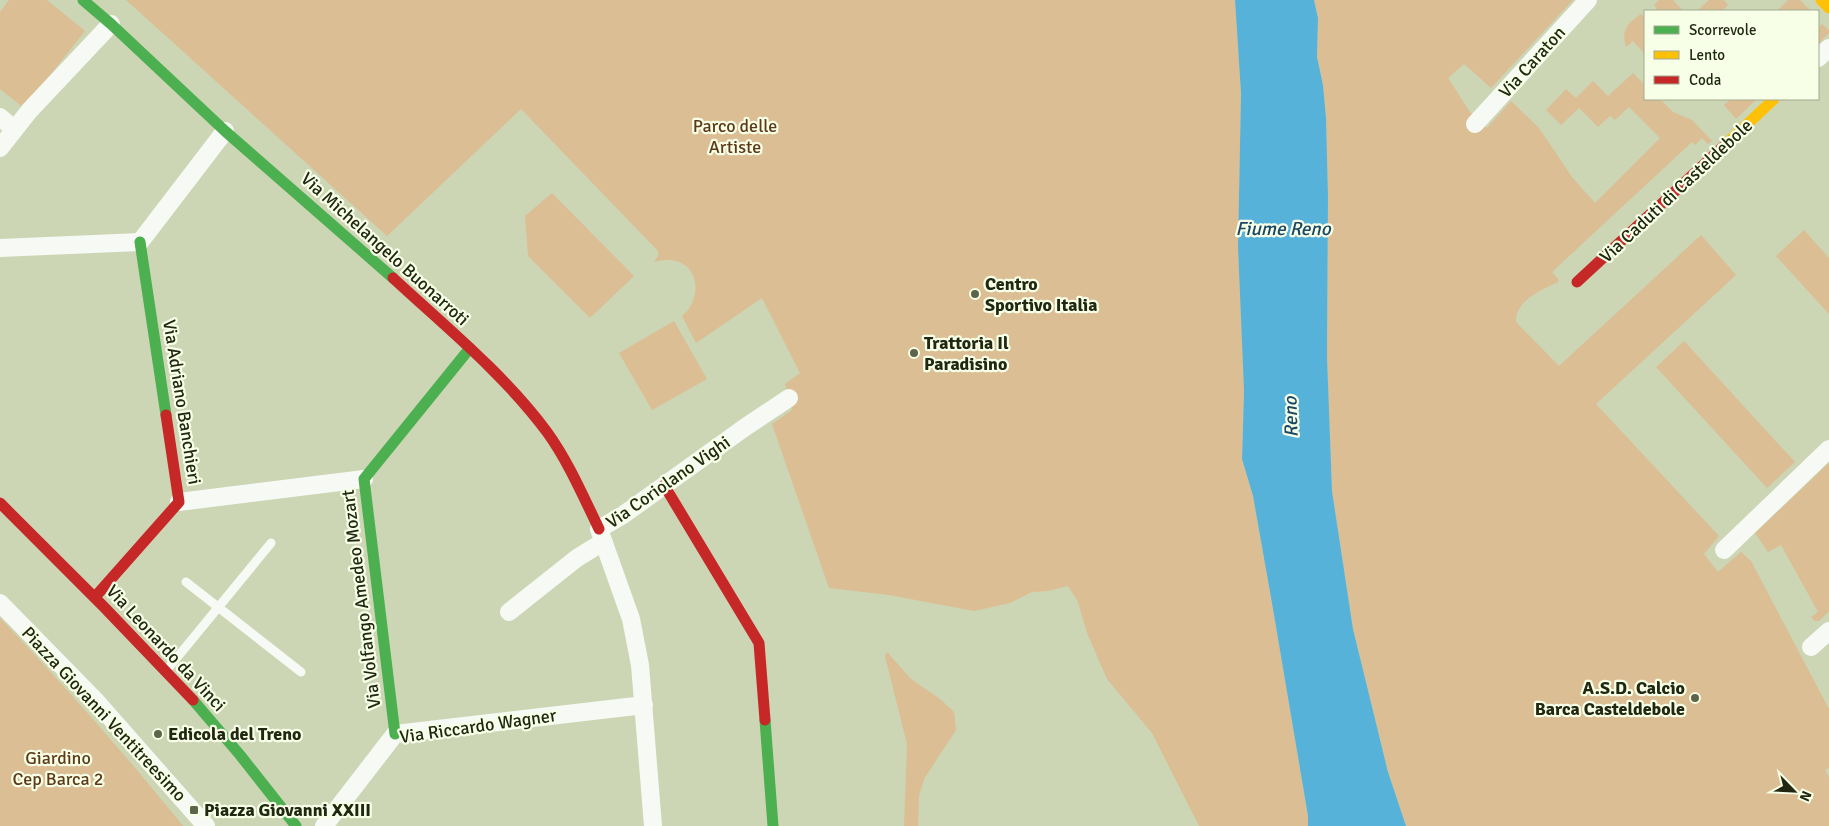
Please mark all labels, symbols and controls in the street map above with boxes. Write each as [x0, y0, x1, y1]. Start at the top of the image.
legend [1644, 10, 1819, 100]
text: Scorrevole [1689, 21, 1756, 39]
street label: Via Caraton [1494, 22, 1570, 102]
text: Lento [1689, 46, 1725, 64]
text: Coda [1689, 71, 1721, 89]
park label: Parco delle Artiste [693, 115, 777, 158]
street label: Via Caduti di Casteldebole [1595, 115, 1757, 267]
street label: Via Michelangelo Buonarroti [296, 168, 474, 330]
water label: Fiume Reno [1235, 217, 1332, 241]
place label: Centro Sportivo Italia [985, 273, 1097, 316]
marker: Centro Sportivo Italia [969, 288, 981, 300]
street label: Via Adriano Banchieri [158, 318, 206, 486]
place label: Trattoria Il Paradisino [924, 332, 1009, 375]
marker: Trattoria Il Paradisino [908, 347, 920, 359]
water label: Reno [1278, 395, 1304, 438]
street label: Via Coriolano Vighi [602, 431, 734, 533]
street label: Via Volfango Amedeo Mozart [337, 488, 385, 710]
street label: Via Leonardo da Vinci [102, 580, 230, 716]
street label: Piazza Giovanni Ventitreesimo [17, 622, 191, 806]
place label: A.S.D. Calcio Barca Casteldebole [1535, 677, 1685, 720]
marker: A.S.D. Calcio Barca Casteldebole [1689, 692, 1701, 704]
street label: Via Riccardo Wagner [398, 704, 558, 748]
place label: Edicola del Treno [168, 723, 302, 745]
marker: Edicola del Treno [152, 728, 164, 740]
park label: Giardino Cep Barca 2 [13, 747, 103, 790]
north arrow [1769, 766, 1819, 816]
text: N [1796, 788, 1815, 804]
place label: Piazza Giovanni XXIII [204, 799, 371, 821]
marker: Piazza Giovanni XXIII [188, 804, 200, 816]

